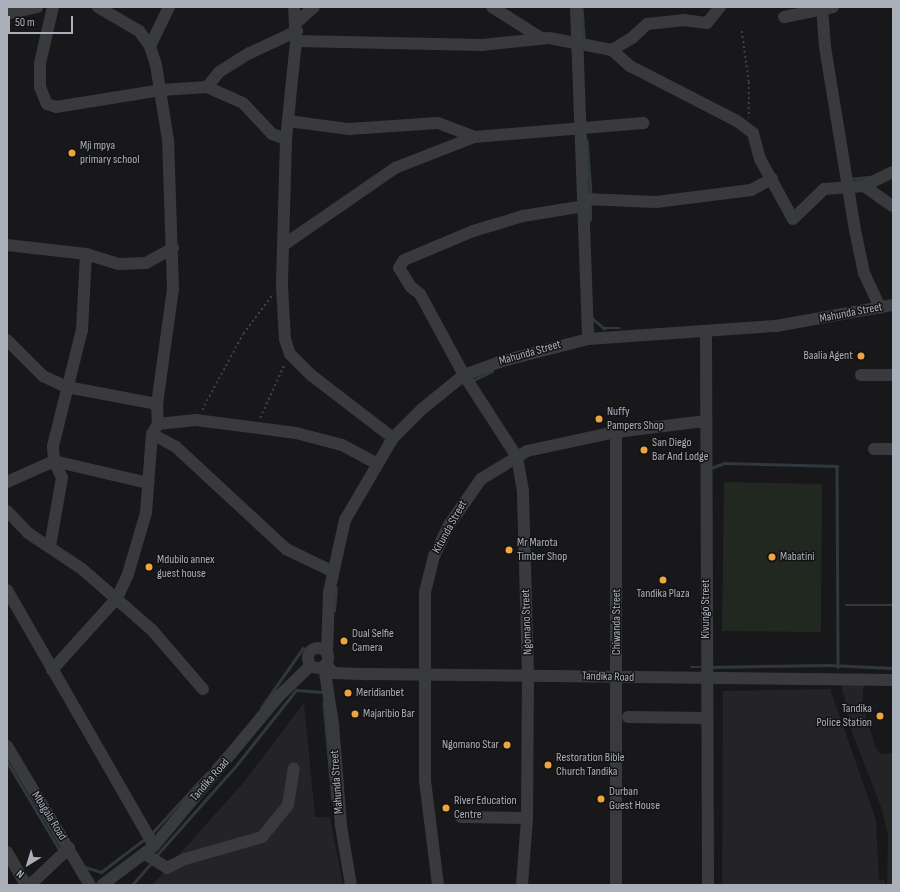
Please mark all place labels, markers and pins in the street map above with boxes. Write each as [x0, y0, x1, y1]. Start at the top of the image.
place label: Mji mpya primary school [80, 139, 139, 167]
marker: Mji mpya primary school [67, 148, 77, 158]
place label: Baalia Agent [803, 349, 853, 363]
marker: Baalia Agent [856, 351, 866, 361]
place label: Nuffy Pampers Shop [607, 405, 664, 433]
marker: Nuffy Pampers Shop [594, 414, 604, 424]
place label: San Diego Bar And Lodge [652, 436, 709, 464]
marker: San Diego Bar And Lodge [639, 445, 649, 455]
place label: Mr Marota Timber Shop [517, 536, 567, 564]
marker: Mr Marota Timber Shop [504, 545, 514, 555]
place label: Mabatini [780, 550, 815, 564]
marker: Mabatini [767, 552, 777, 562]
place label: Mdubilo annex guest house [157, 553, 215, 581]
marker: Mdubilo annex guest house [144, 562, 154, 572]
marker: Tandika Plaza [658, 575, 668, 585]
place label: Tandika Plaza [636, 587, 690, 601]
place label: Dual Selfie Camera [352, 627, 394, 655]
marker: Dual Selfie Camera [339, 636, 349, 646]
place label: Meridianbet [356, 686, 404, 700]
marker: Meridianbet [343, 688, 353, 698]
place label: Tandika Police Station [816, 702, 872, 730]
place label: Majaribio Bar [363, 707, 415, 721]
marker: Majaribio Bar [350, 709, 360, 719]
marker: Tandika Police Station [875, 711, 885, 721]
place label: Ngomano Star [442, 738, 499, 752]
marker: Ngomano Star [502, 740, 512, 750]
place label: Restoration Bible Church Tandika [556, 751, 624, 779]
marker: Restoration Bible Church Tandika [543, 760, 553, 770]
place label: Durban Guest House [609, 785, 660, 813]
place label: River Education Centre [454, 794, 517, 822]
marker: Durban Guest House [596, 794, 606, 804]
marker: River Education Centre [441, 803, 451, 813]

